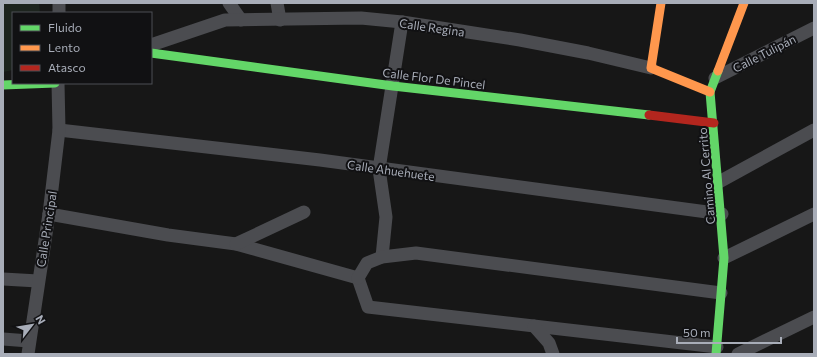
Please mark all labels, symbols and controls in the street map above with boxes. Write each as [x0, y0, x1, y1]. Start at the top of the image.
legend [12, 12, 152, 84]
street label: Calle Regina [398, 15, 466, 39]
text: Fluido [48, 20, 82, 34]
street label: Calle Tulipán [730, 31, 798, 75]
text: Lento [48, 40, 80, 54]
text: Atasco [48, 60, 86, 74]
street label: Calle Flor De Pincel [382, 65, 486, 91]
street label: Camino Al Cerrito [695, 127, 717, 225]
street label: Calle Ahuehuete [346, 157, 436, 183]
street label: Calle Principal [33, 190, 59, 268]
north arrow [12, 305, 52, 345]
text: N [33, 313, 49, 326]
scale bar [677, 319, 781, 345]
text: 50 m [683, 325, 711, 339]

